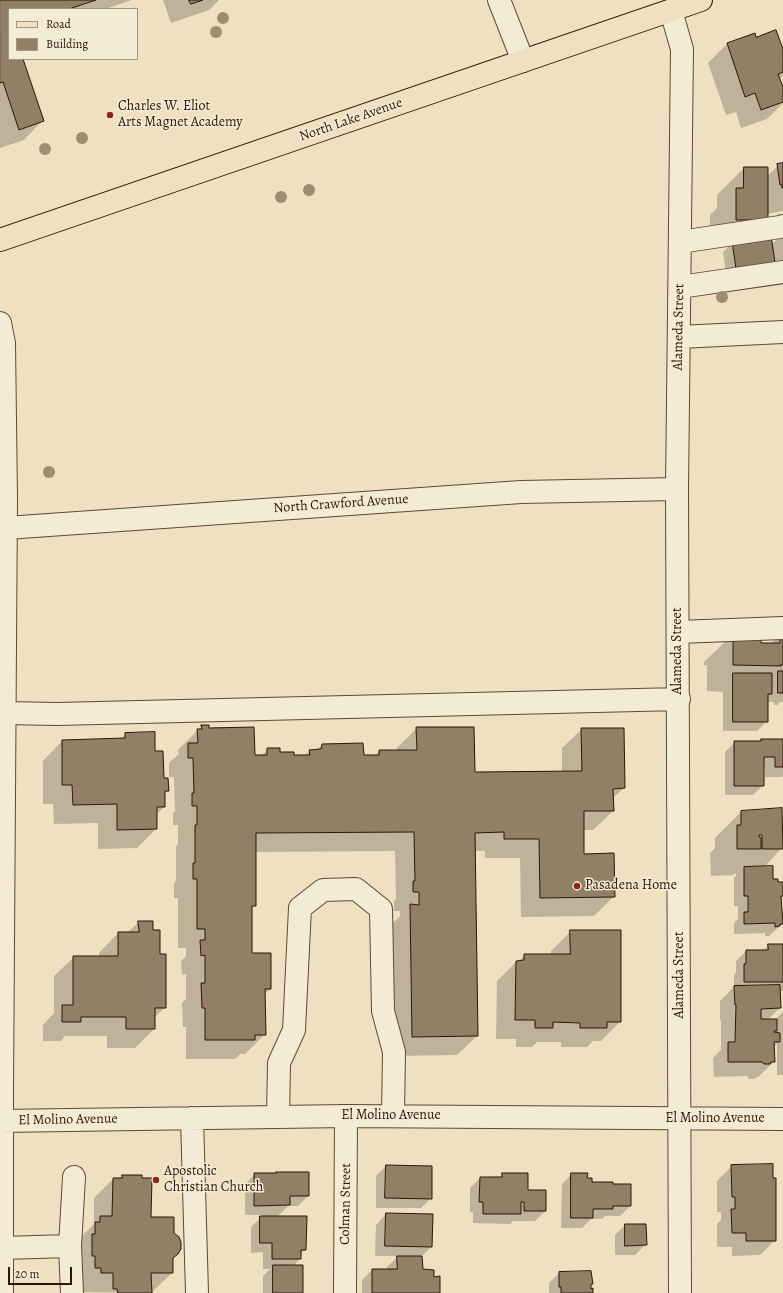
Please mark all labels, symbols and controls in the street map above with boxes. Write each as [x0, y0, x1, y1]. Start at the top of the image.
legend [8, 8, 138, 60]
text: Road [46, 16, 71, 32]
text: Building [46, 36, 88, 52]
street label: North Lake Avenue [297, 94, 405, 146]
place label: Charles W. Eliot Arts Magnet Academy [118, 99, 243, 132]
marker: Charles W. Eliot Arts Magnet Academy [105, 110, 115, 120]
street label: Alameda Street [670, 283, 688, 371]
street label: North Crawford Avenue [273, 491, 409, 517]
street label: Alameda Street [670, 608, 686, 694]
place label: Pasadena Home [585, 878, 677, 894]
marker: Pasadena Home [572, 881, 582, 891]
street label: Alameda Street [672, 932, 688, 1018]
street label: El Molino Avenue [341, 1108, 441, 1124]
street label: El Molino Avenue [18, 1111, 118, 1129]
street label: El Molino Avenue [665, 1111, 765, 1127]
street label: Colman Street [337, 1163, 355, 1245]
place label: Apostolic Christian Church [164, 1164, 263, 1196]
marker: Apostolic Christian Church [151, 1175, 161, 1185]
scale bar [10, 1259, 74, 1285]
text: 20 m [15, 1266, 39, 1282]

